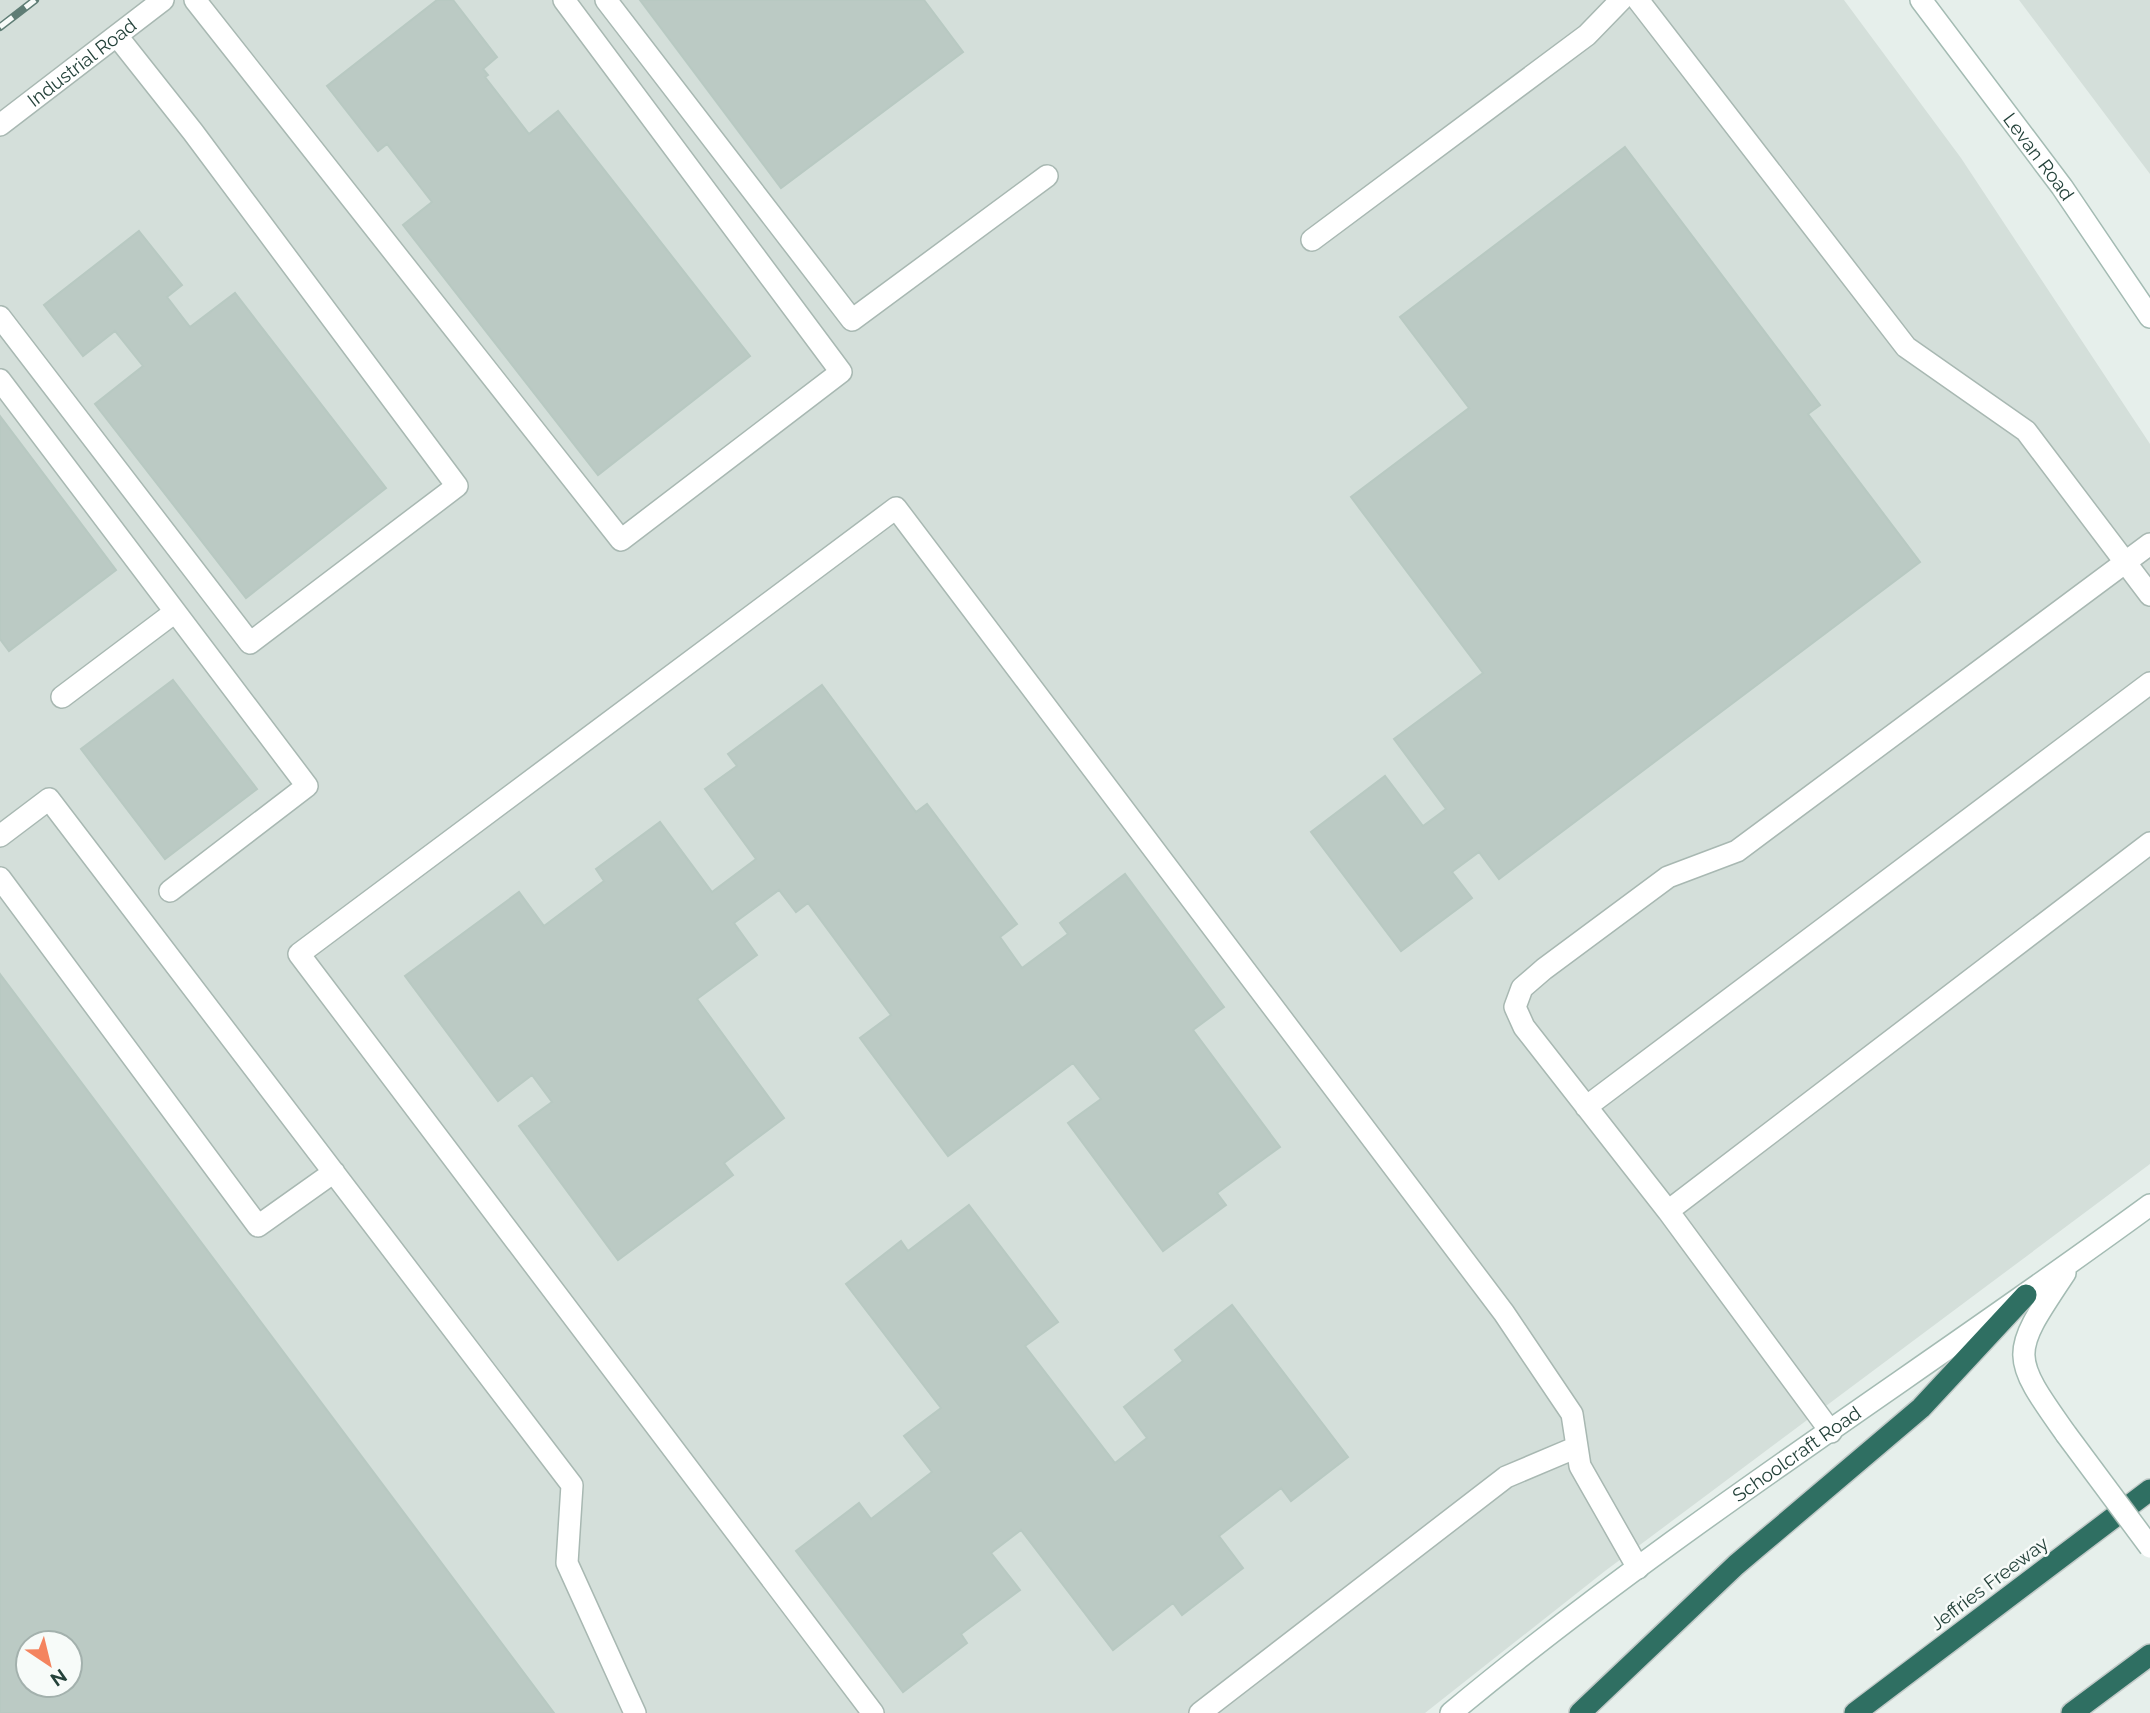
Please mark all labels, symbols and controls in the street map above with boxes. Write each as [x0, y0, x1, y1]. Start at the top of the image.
street label: Industrial Road [23, 14, 140, 111]
street label: Levan Road [1999, 109, 2079, 204]
street label: Schoolcraft Road [1728, 1401, 1865, 1506]
street label: Jeffries Freeway [1926, 1532, 2052, 1634]
north arrow [14, 1629, 84, 1699]
text: N [47, 1665, 71, 1691]

